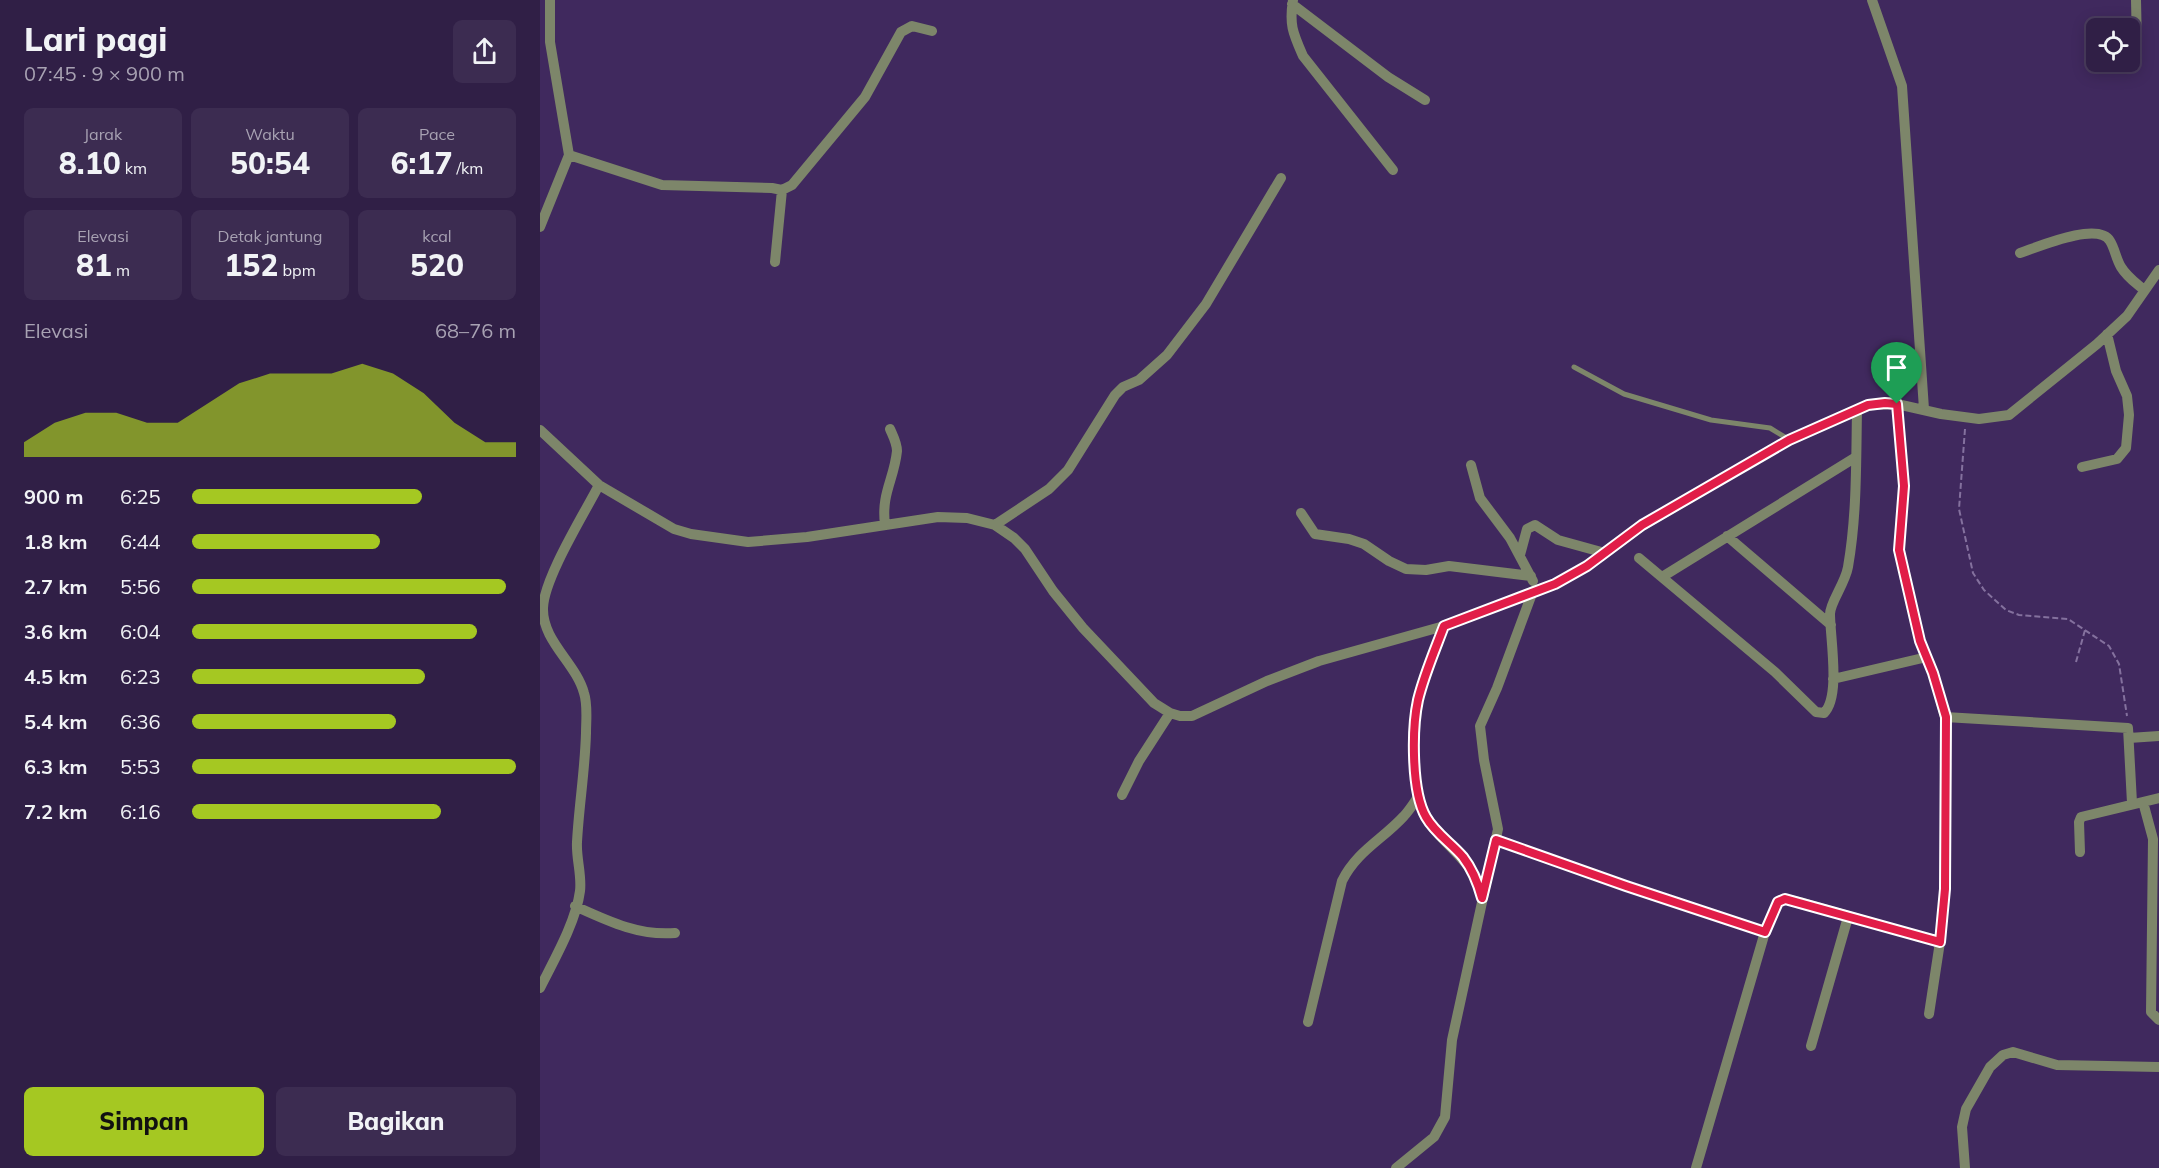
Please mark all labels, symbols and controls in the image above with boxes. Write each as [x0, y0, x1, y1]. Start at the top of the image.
text: Lari pagi [24, 18, 167, 59]
map controls [2086, 18, 2140, 72]
button: locate [2086, 18, 2140, 72]
button: share [453, 20, 516, 83]
text: 07:45 · 9 × 900 m [24, 61, 185, 86]
text: Jarak [84, 124, 122, 144]
text: Waktu [245, 124, 295, 144]
text: Pace [419, 124, 455, 144]
text: 8.10 [59, 144, 121, 182]
text: 50:54 [230, 144, 310, 182]
text: 6:17 [391, 144, 452, 182]
text: km [121, 158, 147, 178]
text: /km [452, 158, 483, 178]
text: Elevasi [77, 226, 129, 246]
text: Detak jantung [218, 226, 322, 246]
text: kcal [422, 226, 452, 246]
text: 81 [76, 246, 112, 284]
text: 152 [224, 246, 278, 284]
text: 520 [410, 246, 464, 284]
text: m [112, 260, 130, 280]
text: bpm [278, 260, 316, 280]
text: Elevasi [24, 318, 88, 343]
text: 68–76 m [435, 318, 516, 343]
pin [1871, 342, 1922, 404]
icon: arrive [1880, 351, 1913, 384]
text: 900 m [24, 484, 83, 509]
text: 6:25 [120, 484, 161, 509]
text: 1.8 km [24, 529, 87, 554]
text: 6:44 [120, 529, 161, 554]
text: 2.7 km [24, 574, 87, 599]
text: 5:56 [120, 574, 161, 599]
text: 3.6 km [24, 619, 87, 644]
text: 6:04 [120, 619, 161, 644]
text: 4.5 km [24, 664, 87, 689]
text: 6:23 [120, 664, 161, 689]
text: 5.4 km [24, 709, 87, 734]
text: 6:36 [120, 709, 161, 734]
text: 6.3 km [24, 754, 87, 779]
text: 5:53 [120, 754, 161, 779]
text: 7.2 km [24, 799, 87, 824]
text: 6:16 [120, 799, 161, 824]
button: Simpan [24, 1087, 264, 1156]
button: Bagikan [276, 1087, 516, 1156]

